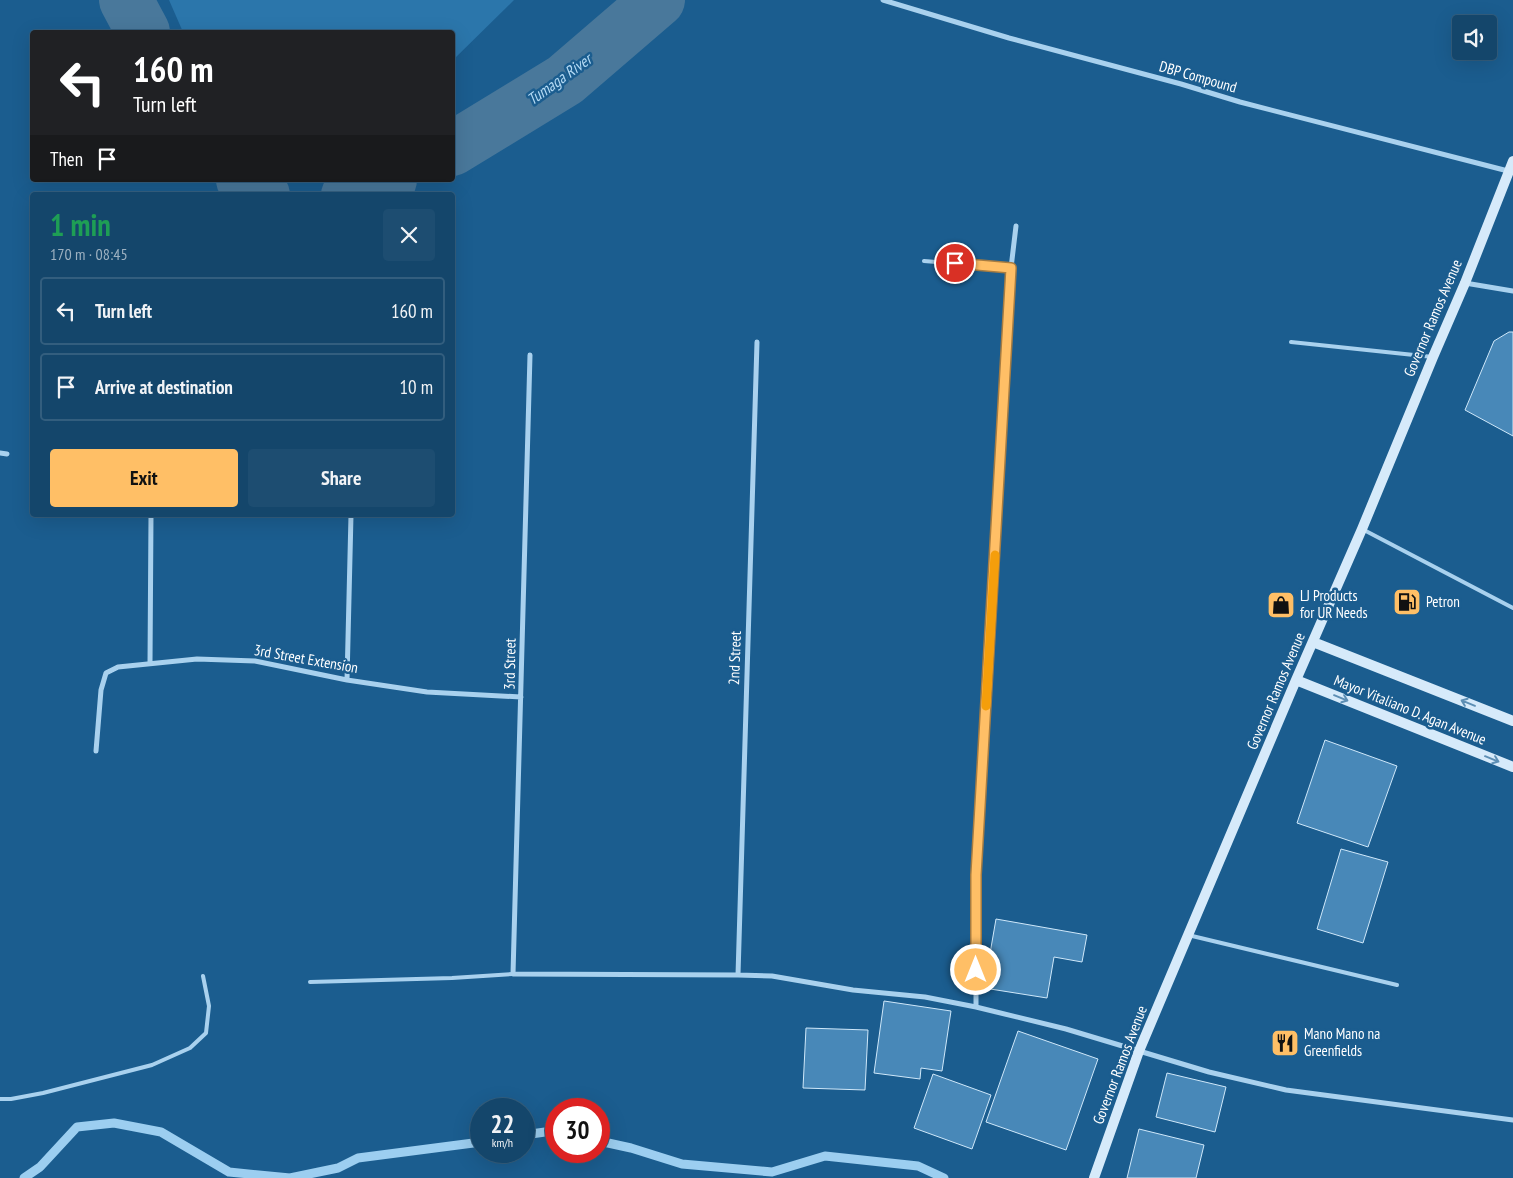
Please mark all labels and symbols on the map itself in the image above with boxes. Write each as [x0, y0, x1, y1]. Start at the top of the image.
water label: Tumaga River [523, 47, 597, 109]
street label: DBP Compound [1157, 56, 1239, 97]
pin [934, 242, 976, 284]
street label: Governor Ramos Avenue [1399, 256, 1466, 379]
place label: LJ Products for UR Needs [1300, 586, 1368, 622]
fuel station icon: Petron [1392, 587, 1422, 617]
shop icon: LJ Products for UR Needs [1266, 590, 1296, 620]
place label: Petron [1426, 592, 1460, 611]
street label: Governor Ramos Avenue [1242, 629, 1309, 752]
street label: 2nd Street [724, 631, 745, 685]
street label: 3rd Street [500, 638, 519, 690]
street label: 3rd Street Extension [252, 640, 360, 677]
street label: Mayor Vitaliano D. Agan Avenue [1331, 670, 1489, 749]
one-way arrow [1333, 694, 1348, 703]
one-way arrow [1461, 698, 1476, 707]
one-way arrow [1484, 754, 1499, 764]
position arrow [949, 943, 1001, 995]
street label: Governor Ramos Avenue [1088, 1003, 1151, 1127]
place label: Mano Mano na Greenfields [1304, 1024, 1380, 1060]
restaurant icon: Mano Mano na Greenfields [1270, 1028, 1300, 1058]
speed limit sign: 30 [545, 1098, 610, 1163]

